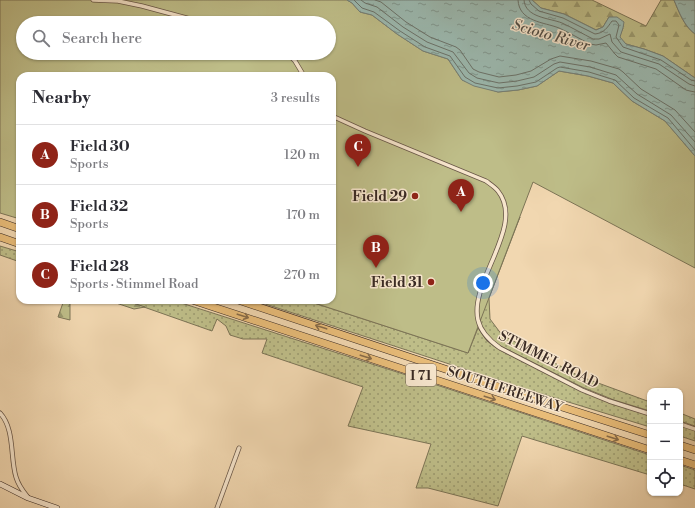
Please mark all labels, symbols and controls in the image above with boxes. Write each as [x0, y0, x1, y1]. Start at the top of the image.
water label: Scioto River [510, 15, 593, 56]
search box [16, 16, 336, 60]
icon: search [30, 27, 52, 49]
text: Search here [62, 29, 142, 48]
text: Nearby [32, 87, 91, 109]
text: 3 results [271, 90, 320, 106]
pin: C [345, 134, 371, 167]
text: Field 30 [70, 137, 130, 156]
text: A [40, 147, 50, 163]
text: 120 m [284, 147, 320, 163]
text: Sports [70, 156, 109, 172]
pin: A [448, 179, 474, 212]
place label: Field 29 [352, 188, 407, 206]
marker: Field 29 [410, 191, 420, 201]
text: Field 32 [70, 197, 128, 216]
text: B [40, 207, 50, 223]
text: 170 m [286, 207, 320, 223]
text: Sports [70, 216, 109, 232]
pin: B [363, 235, 389, 268]
text: Field 28 [70, 257, 129, 276]
text: C [40, 267, 50, 283]
text: 270 m [284, 267, 320, 283]
your location [473, 273, 493, 293]
place label: Field 31 [371, 274, 423, 292]
text: Sports · Stimmel Road [70, 276, 198, 292]
marker: Field 31 [426, 277, 436, 287]
one-way arrow [236, 313, 248, 321]
one-way arrow [315, 323, 328, 330]
street label: STIMMEL ROAD [496, 327, 602, 393]
one-way arrow [360, 354, 373, 361]
street label: SOUTH FREEWAY [444, 363, 566, 417]
road number: I 71 [406, 364, 436, 386]
map controls [647, 388, 683, 496]
button: + [647, 388, 683, 424]
one-way arrow [483, 394, 495, 402]
button: − [647, 424, 683, 460]
one-way arrow [607, 435, 619, 443]
button: locate [647, 460, 683, 496]

